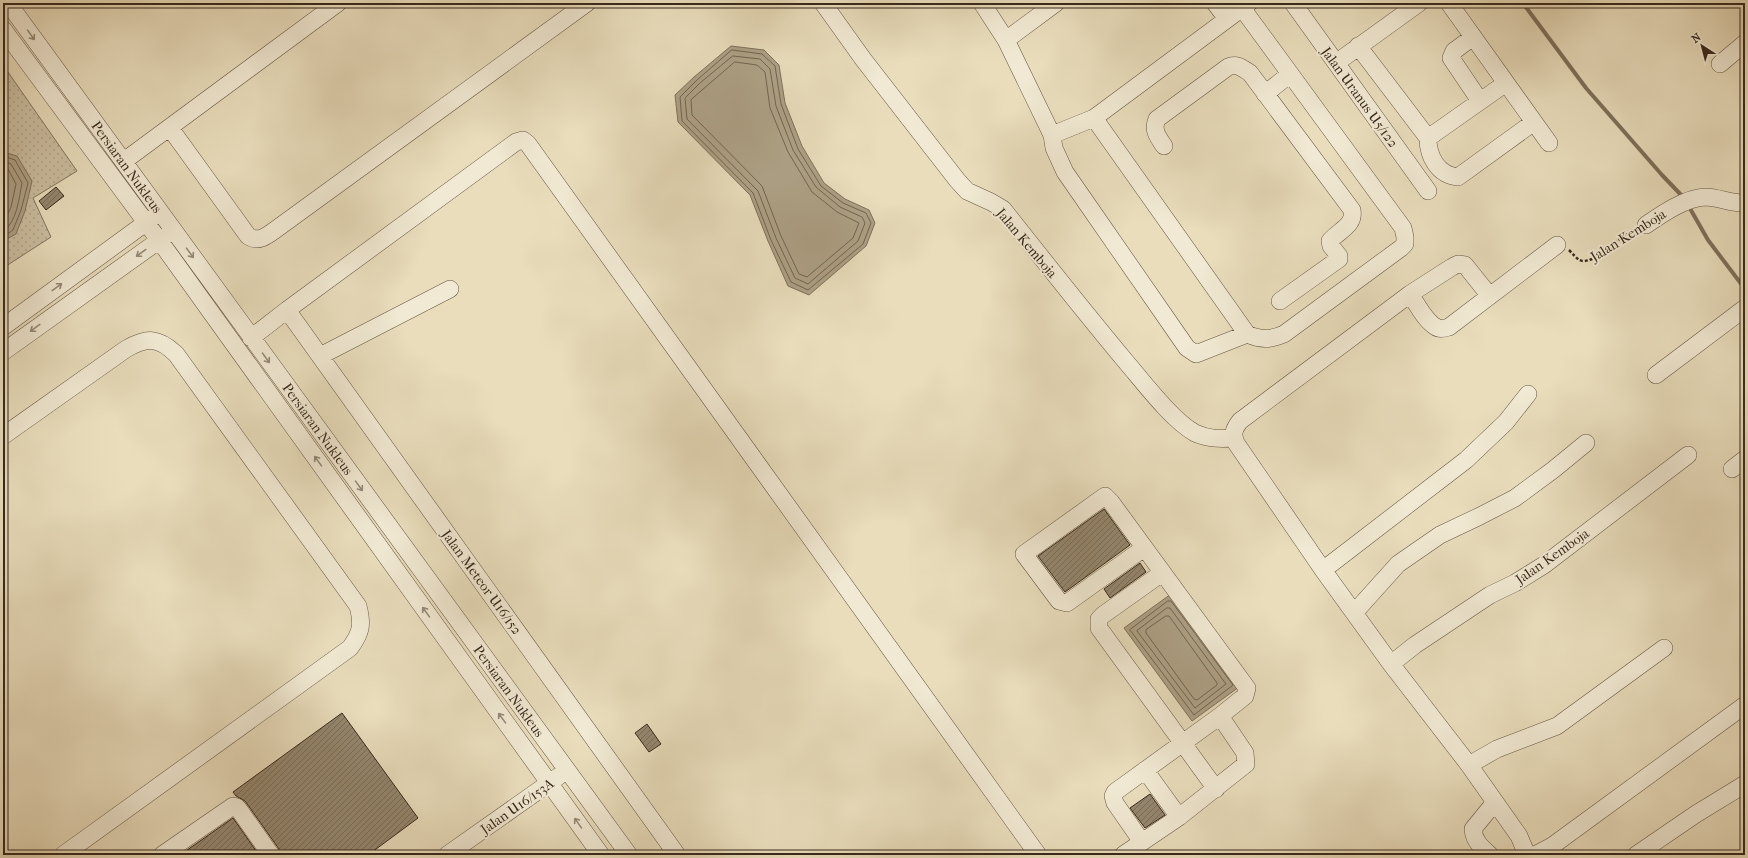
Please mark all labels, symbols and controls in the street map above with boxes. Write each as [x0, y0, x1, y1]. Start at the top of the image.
north arrow [1682, 26, 1722, 66]
one-way arrow [27, 29, 35, 40]
text: N [1689, 30, 1704, 46]
street label: Jalan Uranus U5/122 [1317, 43, 1402, 151]
street label: Persiaran Nukleus [88, 118, 166, 217]
street label: Jalan Kemboja [992, 204, 1061, 282]
street label: Jalan Kemboja [1587, 205, 1670, 266]
one-way arrow [186, 248, 194, 259]
one-way arrow [136, 249, 147, 257]
one-way arrow [51, 283, 62, 292]
one-way arrow [30, 324, 41, 332]
one-way arrow [262, 353, 270, 364]
street label: Persiaran Nukleus [279, 380, 357, 479]
one-way arrow [314, 456, 322, 467]
one-way arrow [355, 480, 364, 491]
street label: Jalan Kemboja [1511, 525, 1593, 589]
street label: Jalan Meteor U16/152 [437, 526, 525, 638]
one-way arrow [422, 607, 430, 618]
street label: Persiaran Nukleus [470, 642, 548, 741]
one-way arrow [498, 712, 506, 723]
street label: Jalan U16/153A [477, 774, 558, 838]
one-way arrow [574, 818, 582, 829]

